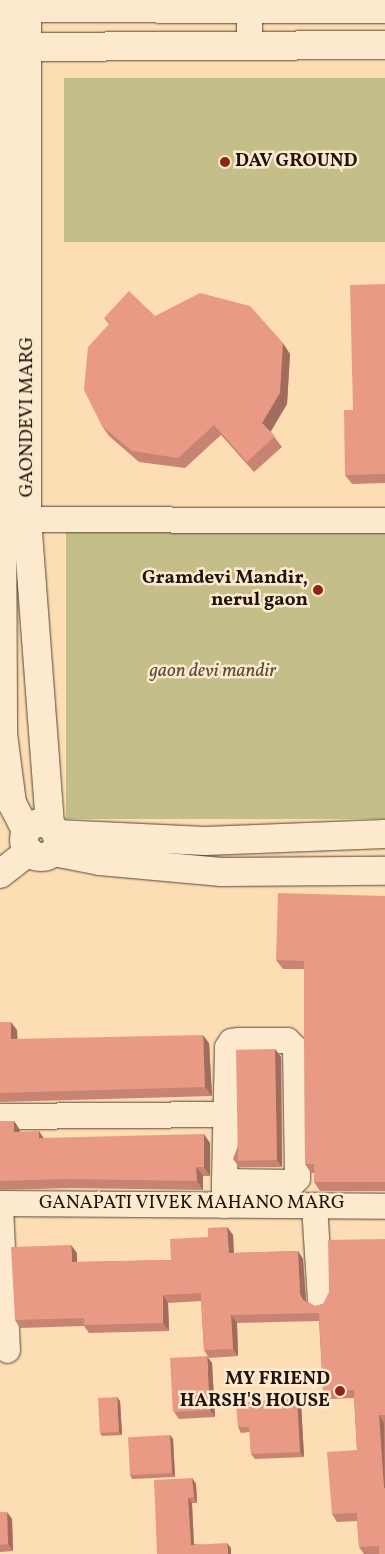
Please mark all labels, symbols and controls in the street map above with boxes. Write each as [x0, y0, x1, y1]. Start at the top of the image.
place label: DAV GROUND [235, 151, 358, 173]
marker: DAV GROUND [219, 156, 231, 168]
street label: GAONDEVI MARG [17, 337, 39, 497]
place label: Gramdevi Mandir, nerul gaon [142, 568, 308, 612]
marker: Gramdevi Mandir, nerul gaon [312, 584, 324, 596]
park label: gaon devi mandir [150, 661, 276, 683]
street label: GANAPATI VIVEK MAHANO MARG [39, 1193, 345, 1215]
place label: MY FRIEND HARSH'S HOUSE [180, 1369, 330, 1413]
marker: MY FRIEND HARSH'S HOUSE [334, 1385, 346, 1397]

